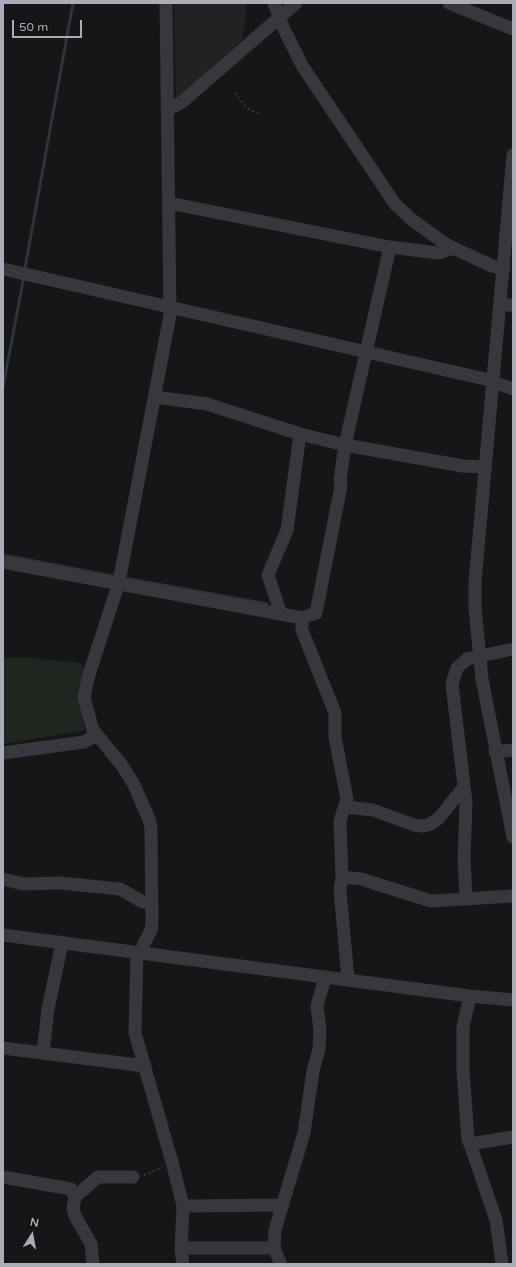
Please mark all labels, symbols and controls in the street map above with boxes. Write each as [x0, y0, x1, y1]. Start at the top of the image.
scale bar [14, 12, 84, 38]
text: 50 m [19, 20, 48, 34]
north arrow [12, 1215, 52, 1255]
text: N [29, 1216, 40, 1230]

